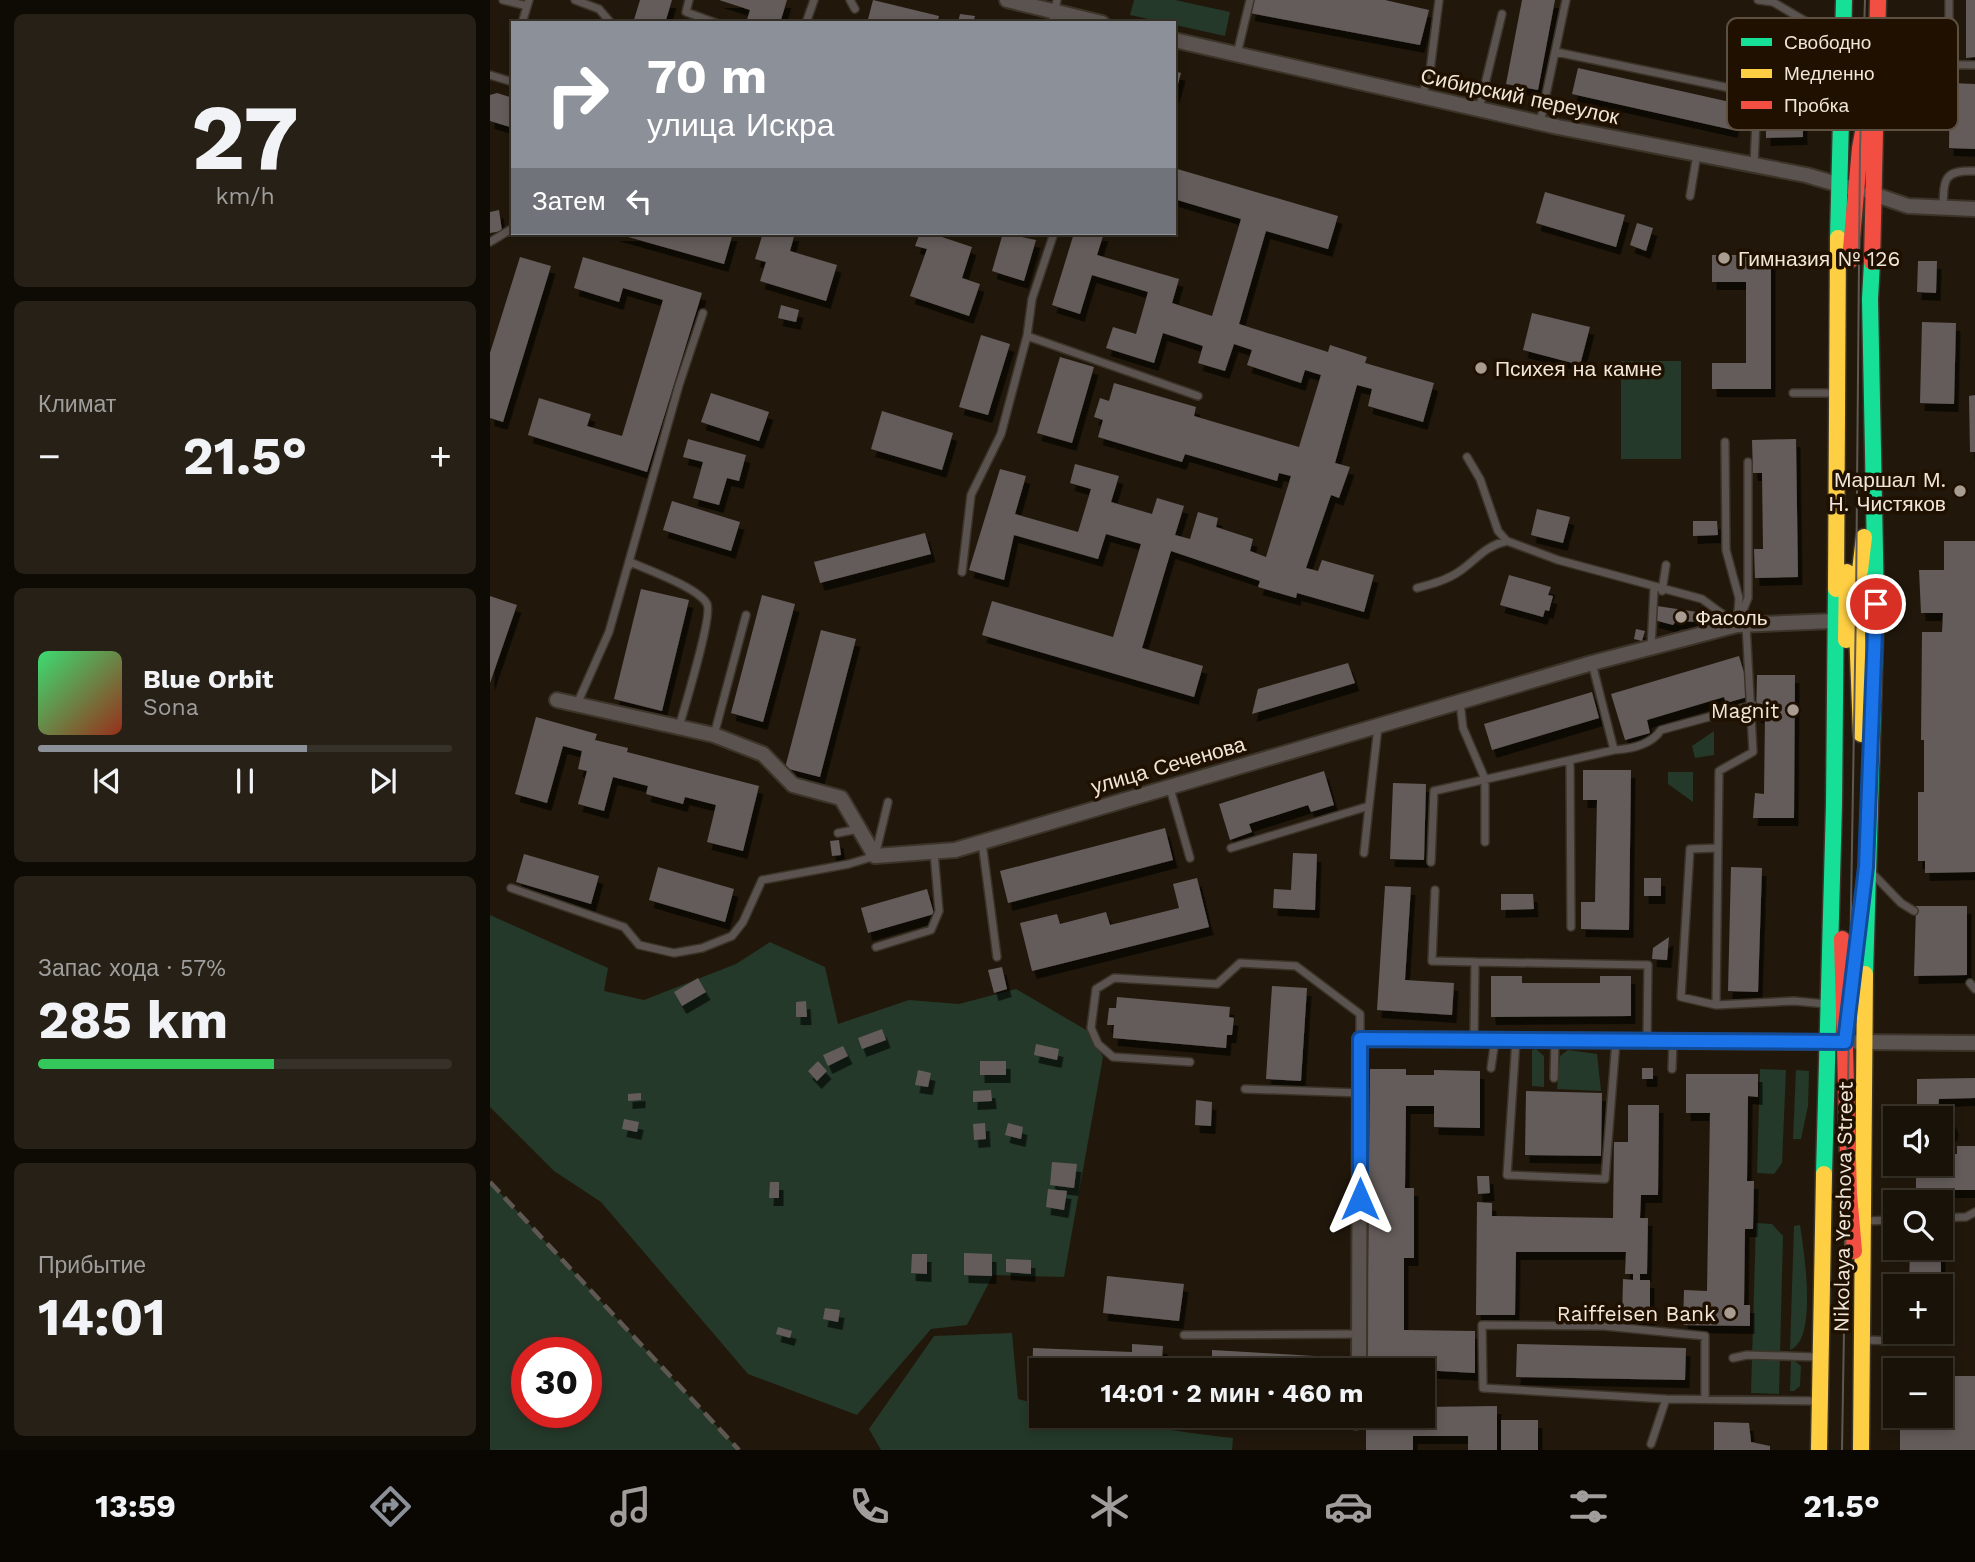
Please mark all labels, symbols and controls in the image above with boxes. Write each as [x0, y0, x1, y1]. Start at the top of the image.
legend [1727, 18, 1958, 130]
text: Свободно [1784, 31, 1871, 54]
text: 70 m [647, 47, 767, 105]
icon: right [532, 49, 623, 140]
text: Медленно [1784, 62, 1874, 85]
street label: Сибирский переулок [1419, 63, 1622, 129]
text: 27 [191, 84, 299, 191]
text: Пробка [1784, 94, 1849, 117]
text: улица Искра [647, 106, 834, 144]
icon: left [620, 182, 658, 220]
text: km/h [215, 183, 275, 210]
text: Затем [532, 186, 606, 216]
place label: Гимназия № 126 [1738, 246, 1900, 271]
marker: Гимназия № 126 [1716, 250, 1732, 266]
place label: Психея на камне [1495, 356, 1662, 381]
marker: Психея на камне [1473, 360, 1489, 376]
text: Климат [38, 391, 116, 418]
text: 21.5° [183, 426, 307, 487]
text: − [38, 434, 61, 478]
text: + [429, 434, 452, 478]
place label: Маршал М. Н. Чистяков [1829, 467, 1946, 516]
marker: Маршал М. Н. Чистяков [1952, 483, 1968, 499]
pin [1846, 574, 1906, 634]
icon: arrive [1857, 585, 1895, 623]
place label: Фасоль [1695, 605, 1768, 630]
marker: Фасоль [1673, 609, 1689, 625]
text: Blue Orbit [143, 664, 273, 694]
text: Sona [143, 694, 199, 721]
place label: Magnit [1711, 698, 1779, 723]
marker: Magnit [1785, 702, 1801, 718]
street label: улица Сеченова [1088, 731, 1248, 799]
icon: previous [88, 762, 126, 800]
icon: pause [226, 762, 264, 800]
icon: next [364, 762, 402, 800]
text: Запас хода · 57% [38, 955, 226, 982]
text: 285 km [38, 990, 228, 1051]
street label: Nikolaya Yershova Street [1828, 1081, 1858, 1333]
map controls [1883, 1106, 1953, 1428]
button: sound [1883, 1106, 1953, 1176]
position arrow [1323, 1162, 1397, 1236]
button: search [1883, 1190, 1953, 1260]
text: Прибытие [38, 1252, 146, 1279]
button: + [1883, 1274, 1953, 1344]
text: 14:01 [38, 1287, 166, 1348]
place label: Raiffeisen Bank [1557, 1301, 1716, 1326]
marker: Raiffeisen Bank [1722, 1305, 1738, 1321]
speed limit sign: 30 [511, 1337, 602, 1428]
button: − [1883, 1358, 1953, 1428]
text: 14:01 · 2 мин · 460 m [1100, 1378, 1364, 1408]
icon: directions [366, 1482, 415, 1531]
icon: music [606, 1482, 655, 1531]
icon: phone [845, 1482, 894, 1531]
icon: climate [1085, 1482, 1134, 1531]
icon: car [1324, 1482, 1373, 1531]
icon: filters [1564, 1482, 1613, 1531]
text: 13:59 [95, 1487, 176, 1525]
text: 21.5° [1803, 1487, 1880, 1525]

